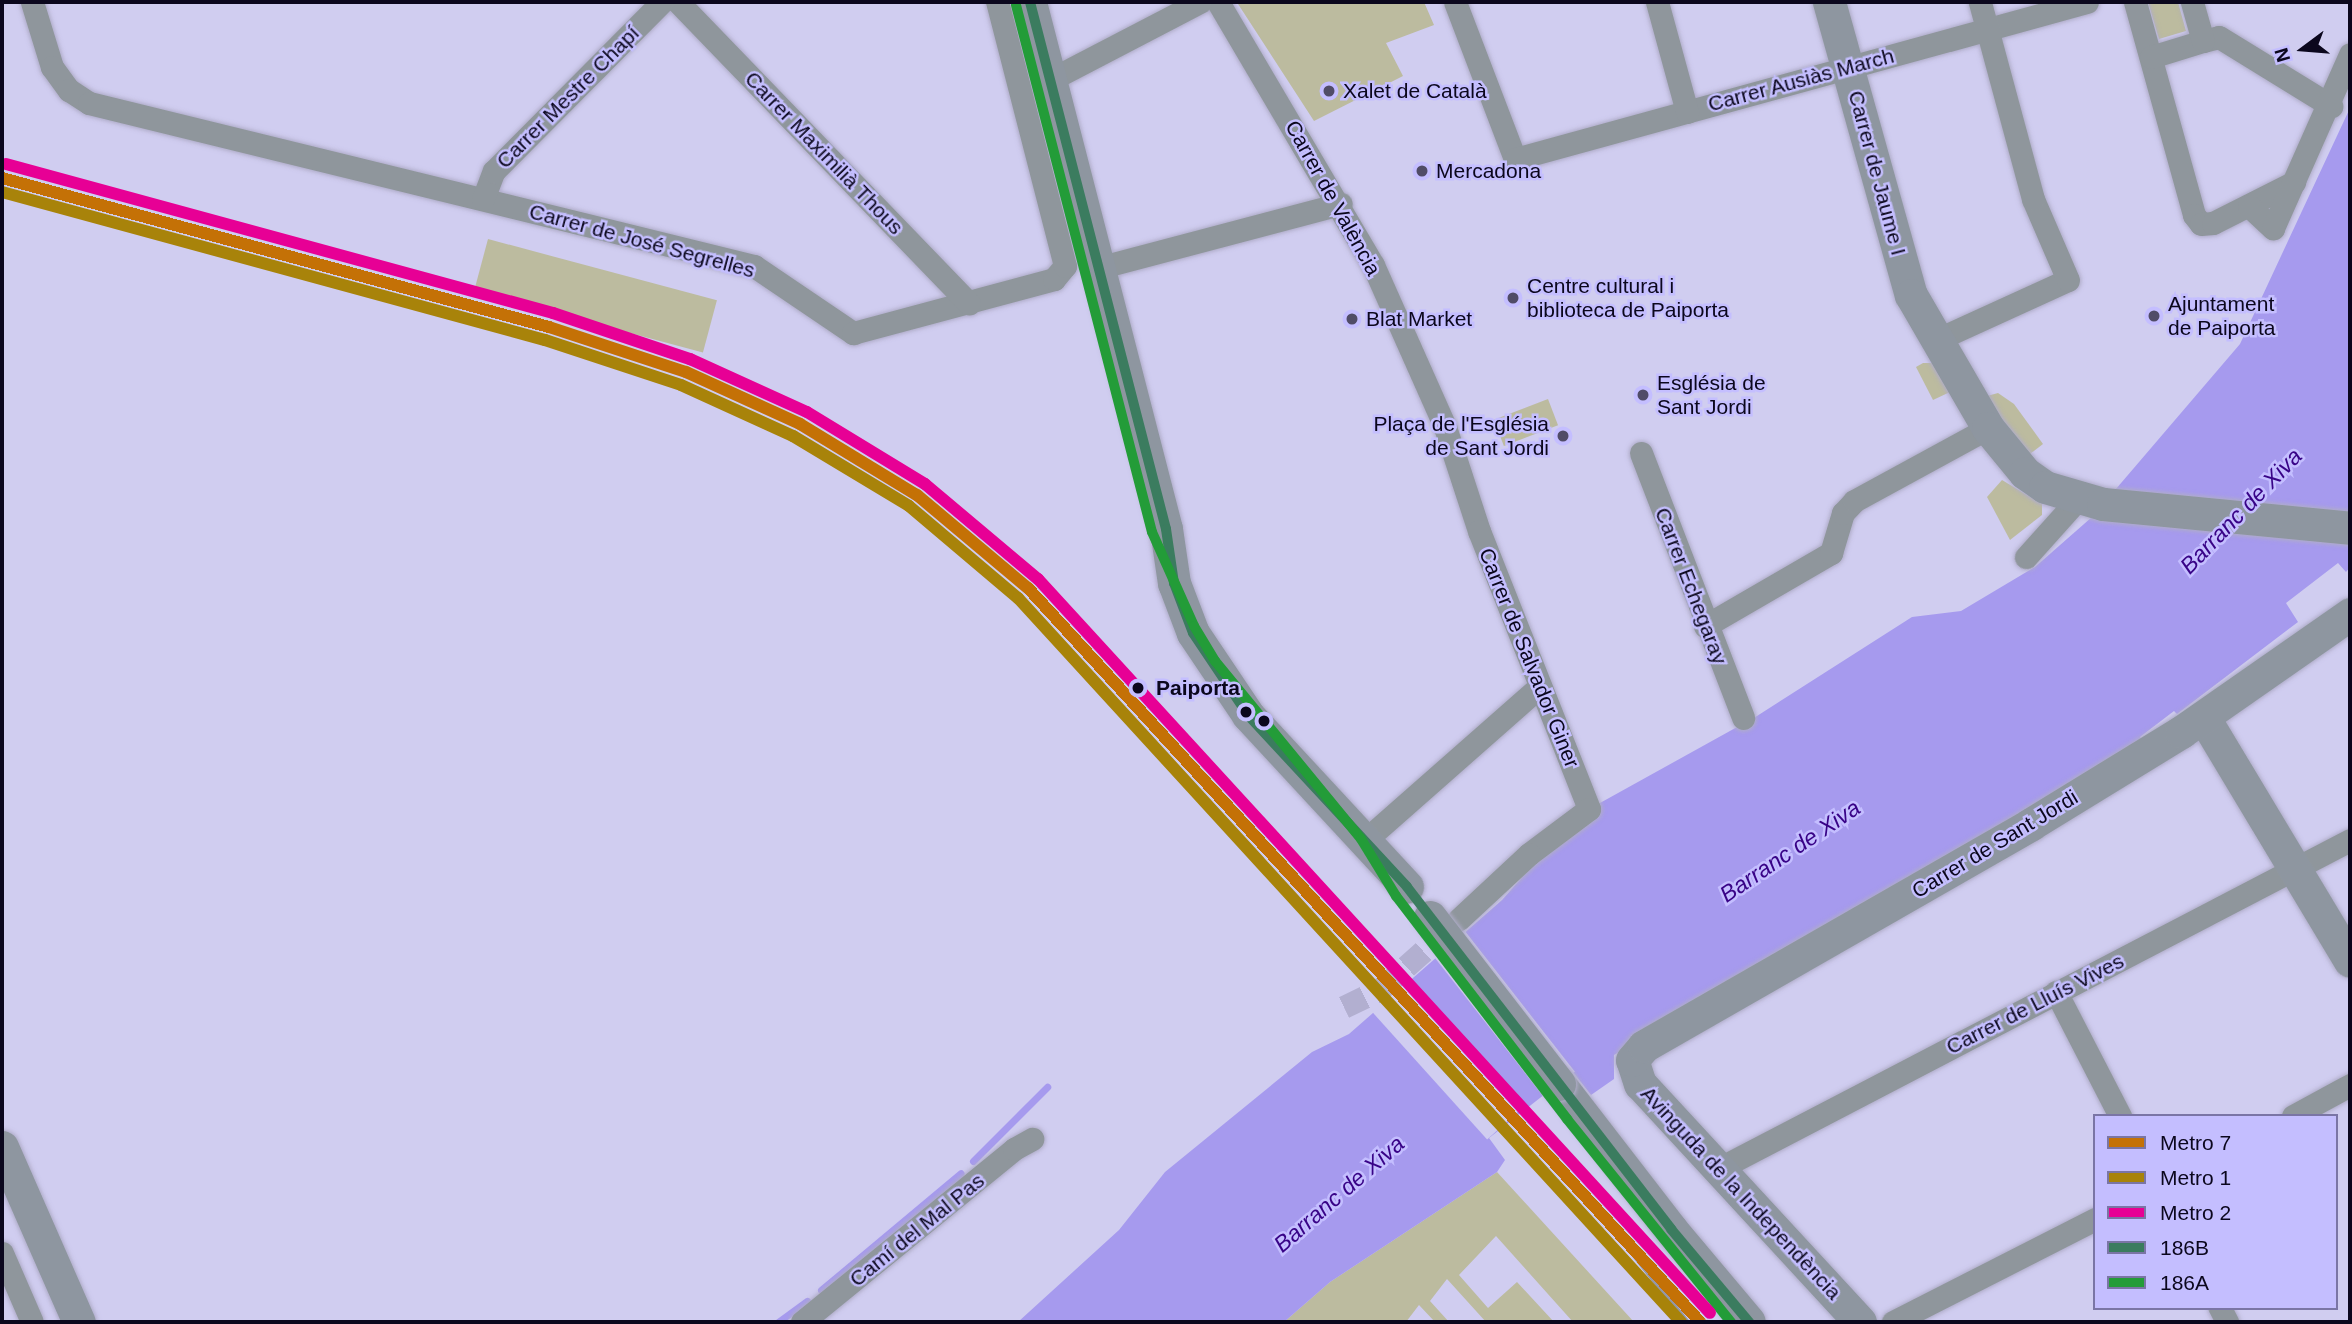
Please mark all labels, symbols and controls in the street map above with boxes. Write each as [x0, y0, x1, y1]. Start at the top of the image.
north arrow [2268, 14, 2338, 84]
street label: Carrer Mestre Chapí [491, 20, 645, 174]
street label: Carrer Ausiàs March [1705, 43, 1897, 117]
text: N [2270, 45, 2294, 64]
street label: Carrer Maximilià Thous [740, 66, 908, 240]
place label: Xalet de Català [1343, 78, 1487, 104]
marker: Xalet de Català [1321, 83, 1337, 99]
street label: Carrer de Jaume I [1843, 88, 1911, 258]
street label: Carrer de València [1280, 116, 1386, 280]
place label: Mercadona [1436, 158, 1541, 184]
marker: Mercadona [1414, 163, 1430, 179]
street label: Carrer de José Segrelles [527, 199, 757, 283]
place label: Centre cultural i biblioteca de Paiporta [1527, 273, 1729, 323]
marker: Centre cultural i biblioteca de Paiporta [1505, 290, 1521, 306]
place label: Ajuntament de Paiporta [2168, 291, 2275, 341]
place label: Blat Market [1366, 306, 1472, 332]
marker: Ajuntament de Paiporta [2146, 308, 2162, 324]
marker: Blat Market [1344, 311, 1360, 327]
place label: Església de Sant Jordi [1657, 370, 1766, 420]
marker: Església de Sant Jordi [1635, 387, 1651, 403]
place label: Plaça de l'Església de Sant Jordi [1373, 411, 1549, 461]
marker: Plaça de l'Església de Sant Jordi [1555, 428, 1571, 444]
water label: Barranc de Xiva [2174, 443, 2308, 579]
street label: Carrer Echegaray [1650, 504, 1732, 668]
street label: Carrer de Salvador Giner [1473, 545, 1585, 771]
place label: Paiporta [1156, 675, 1240, 701]
marker: Paiporta [1126, 676, 1150, 700]
unlabelled marker [1239, 705, 1253, 719]
unlabelled marker [1257, 714, 1271, 728]
street label: Carrer de Sant Jordi [1907, 785, 2083, 903]
water label: Barranc de Xiva [1714, 794, 1866, 908]
street label: Carrer de Lluís Vives [1942, 948, 2128, 1060]
street label: Avinguda de la Independència [1636, 1081, 1846, 1305]
legend [2093, 1114, 2338, 1310]
water label: Barranc de Xiva [1268, 1130, 1410, 1258]
text: Metro 7 [2160, 1131, 2231, 1154]
text: Metro 1 [2160, 1166, 2231, 1189]
street label: Camí del Mal Pas [845, 1168, 989, 1292]
text: Metro 2 [2160, 1201, 2231, 1224]
text: 186B [2160, 1236, 2209, 1259]
text: 186A [2160, 1271, 2209, 1294]

